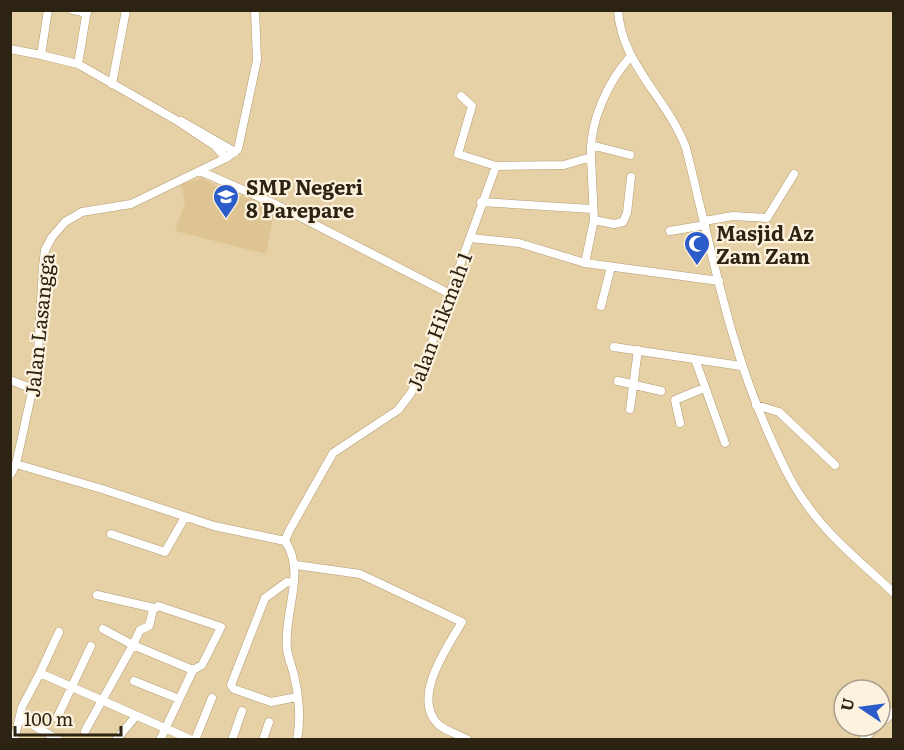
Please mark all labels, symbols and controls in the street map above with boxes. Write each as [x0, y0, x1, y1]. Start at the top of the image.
place label: SMP Negeri 8 Parepare [246, 171, 363, 224]
school or university icon: SMP Negeri 8 Parepare [211, 182, 241, 220]
place label: Masjid Az Zam Zam [716, 217, 814, 270]
mosque icon: Masjid Az Zam Zam [682, 229, 712, 267]
street label: Jalan Hikmah 1 [398, 247, 478, 395]
street label: Jalan Lasangga [16, 251, 61, 399]
north arrow [832, 678, 892, 738]
text: U [833, 695, 860, 713]
scale bar [15, 699, 122, 737]
text: 100 m [24, 705, 73, 732]

